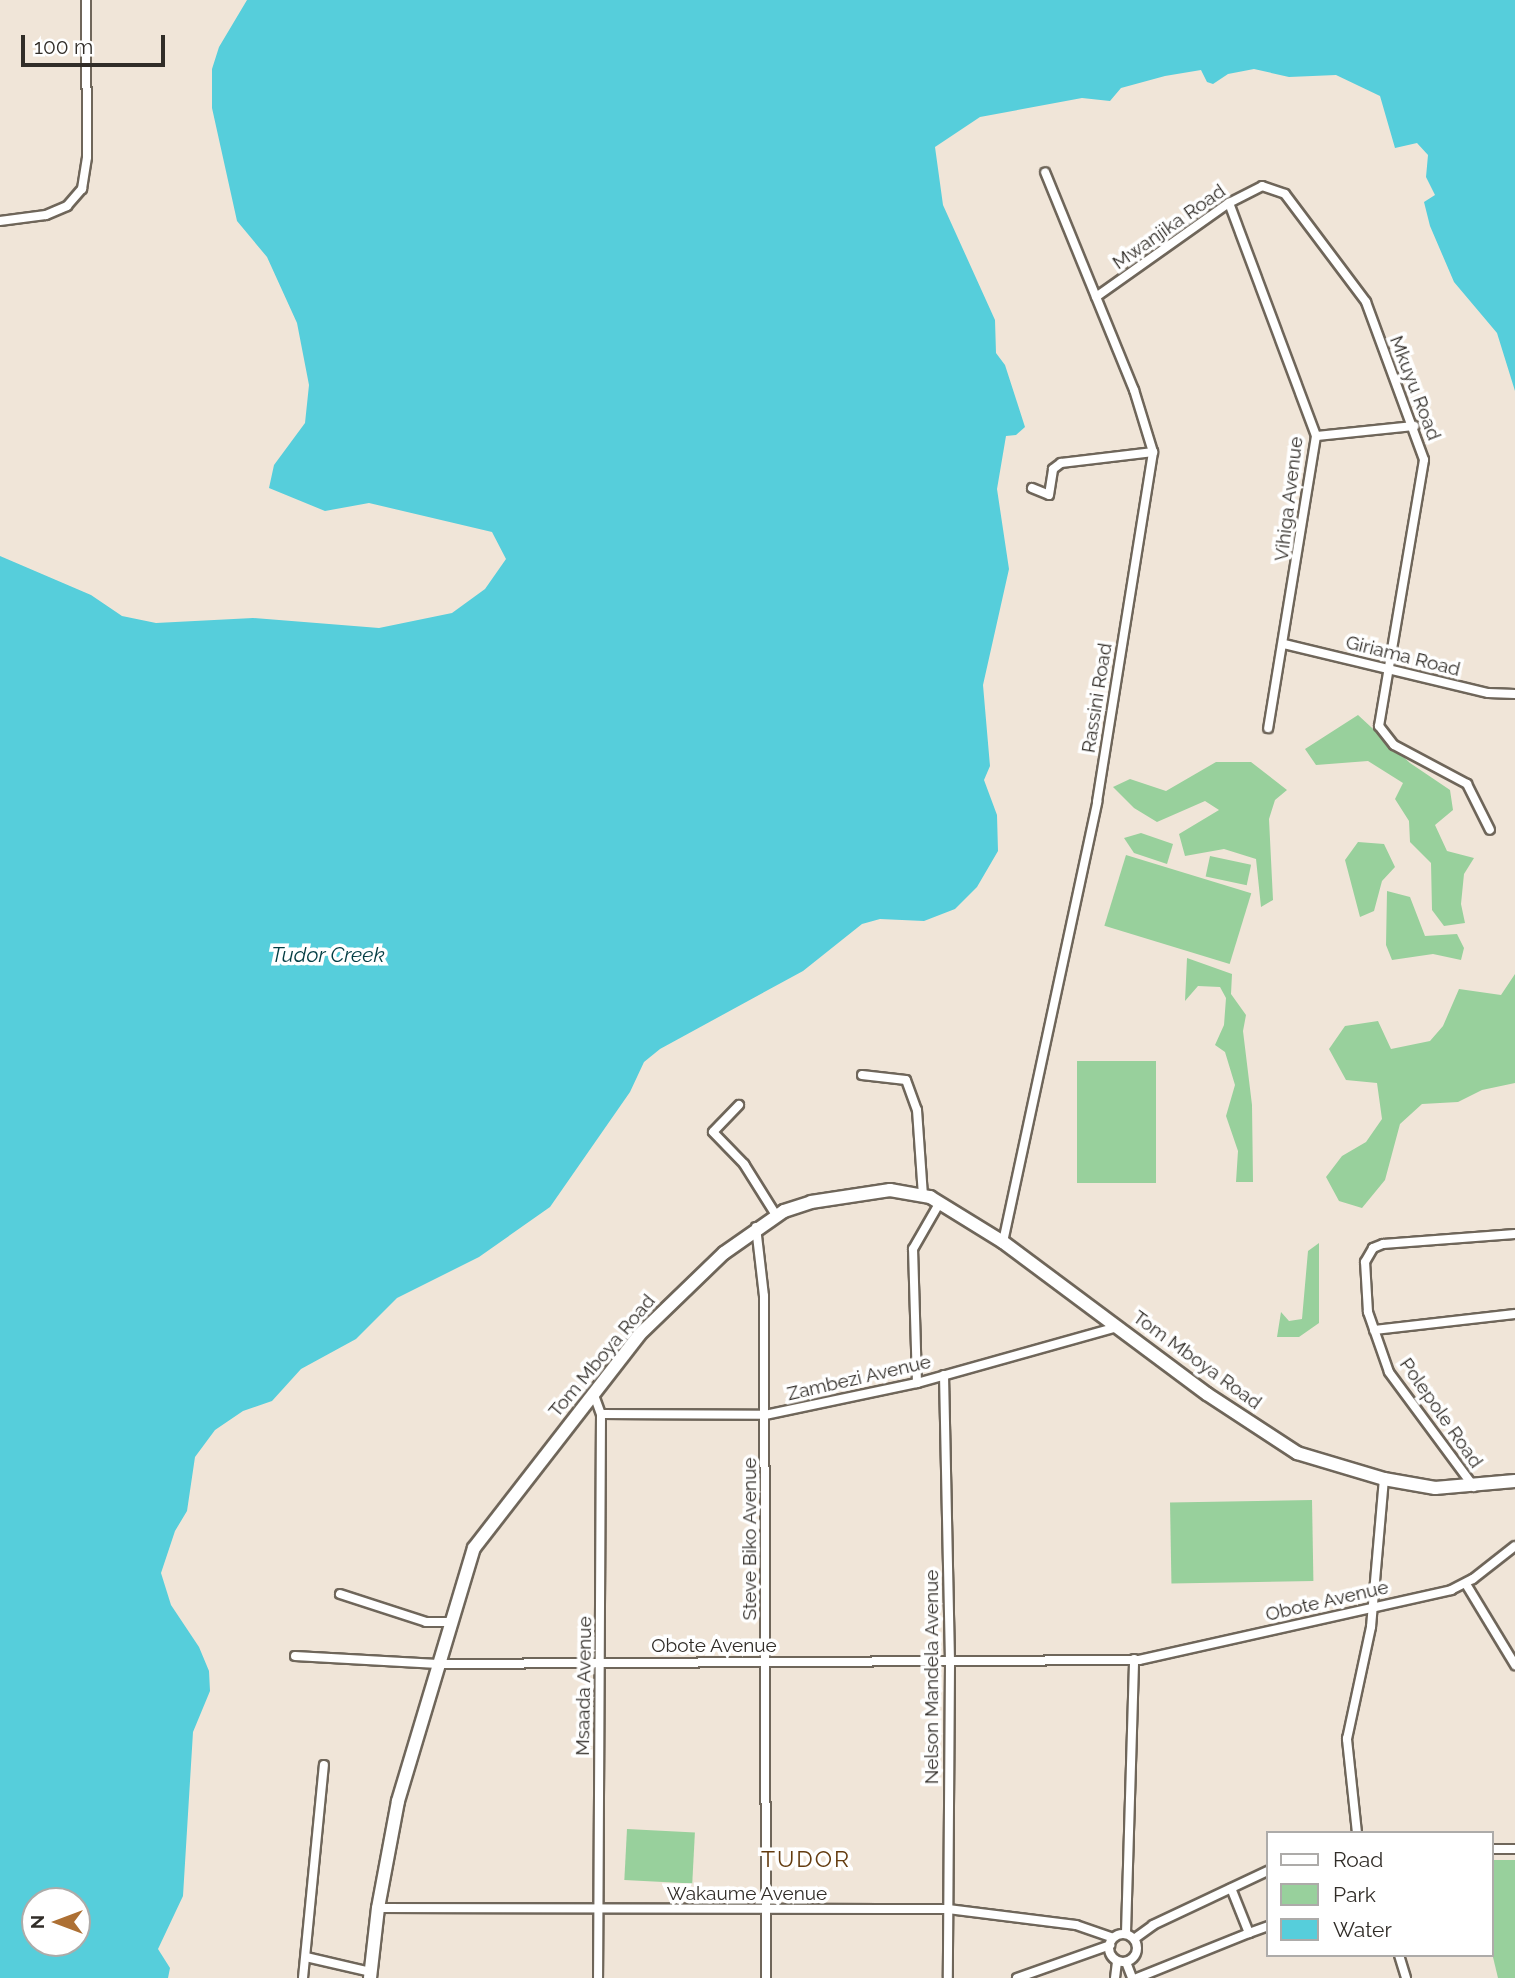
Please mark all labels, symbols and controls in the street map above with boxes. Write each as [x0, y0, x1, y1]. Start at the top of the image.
scale bar [24, 21, 168, 65]
text: 100 m [34, 34, 93, 59]
street label: Mwanjika Road [1108, 180, 1230, 274]
street label: Mkuyu Road [1385, 333, 1445, 443]
street label: Vihiga Avenue [1270, 435, 1308, 563]
street label: Giriama Road [1343, 631, 1463, 681]
street label: Rassini Road [1077, 642, 1117, 754]
water label: Tudor Creek [271, 942, 385, 968]
street label: Tom Mboya Road [544, 1290, 660, 1422]
street label: Tom Mboya Road [1128, 1306, 1266, 1414]
street label: Zambezi Avenue [785, 1350, 933, 1406]
street label: Polepole Road [1395, 1354, 1487, 1472]
street label: Steve Biko Avenue [739, 1457, 761, 1621]
street label: Nelson Mandela Avenue [921, 1569, 943, 1785]
street label: Obote Avenue [1263, 1576, 1391, 1626]
street label: Msaada Avenue [571, 1616, 597, 1756]
street label: Obote Avenue [651, 1635, 777, 1657]
legend [1266, 1831, 1494, 1957]
district label: TUDOR [762, 1845, 850, 1873]
text: Road [1333, 1847, 1383, 1872]
text: Park [1333, 1882, 1376, 1907]
street label: Wakaume Avenue [666, 1883, 828, 1905]
north arrow [21, 1887, 91, 1957]
text: N [26, 1915, 48, 1929]
text: Water [1333, 1917, 1392, 1942]

